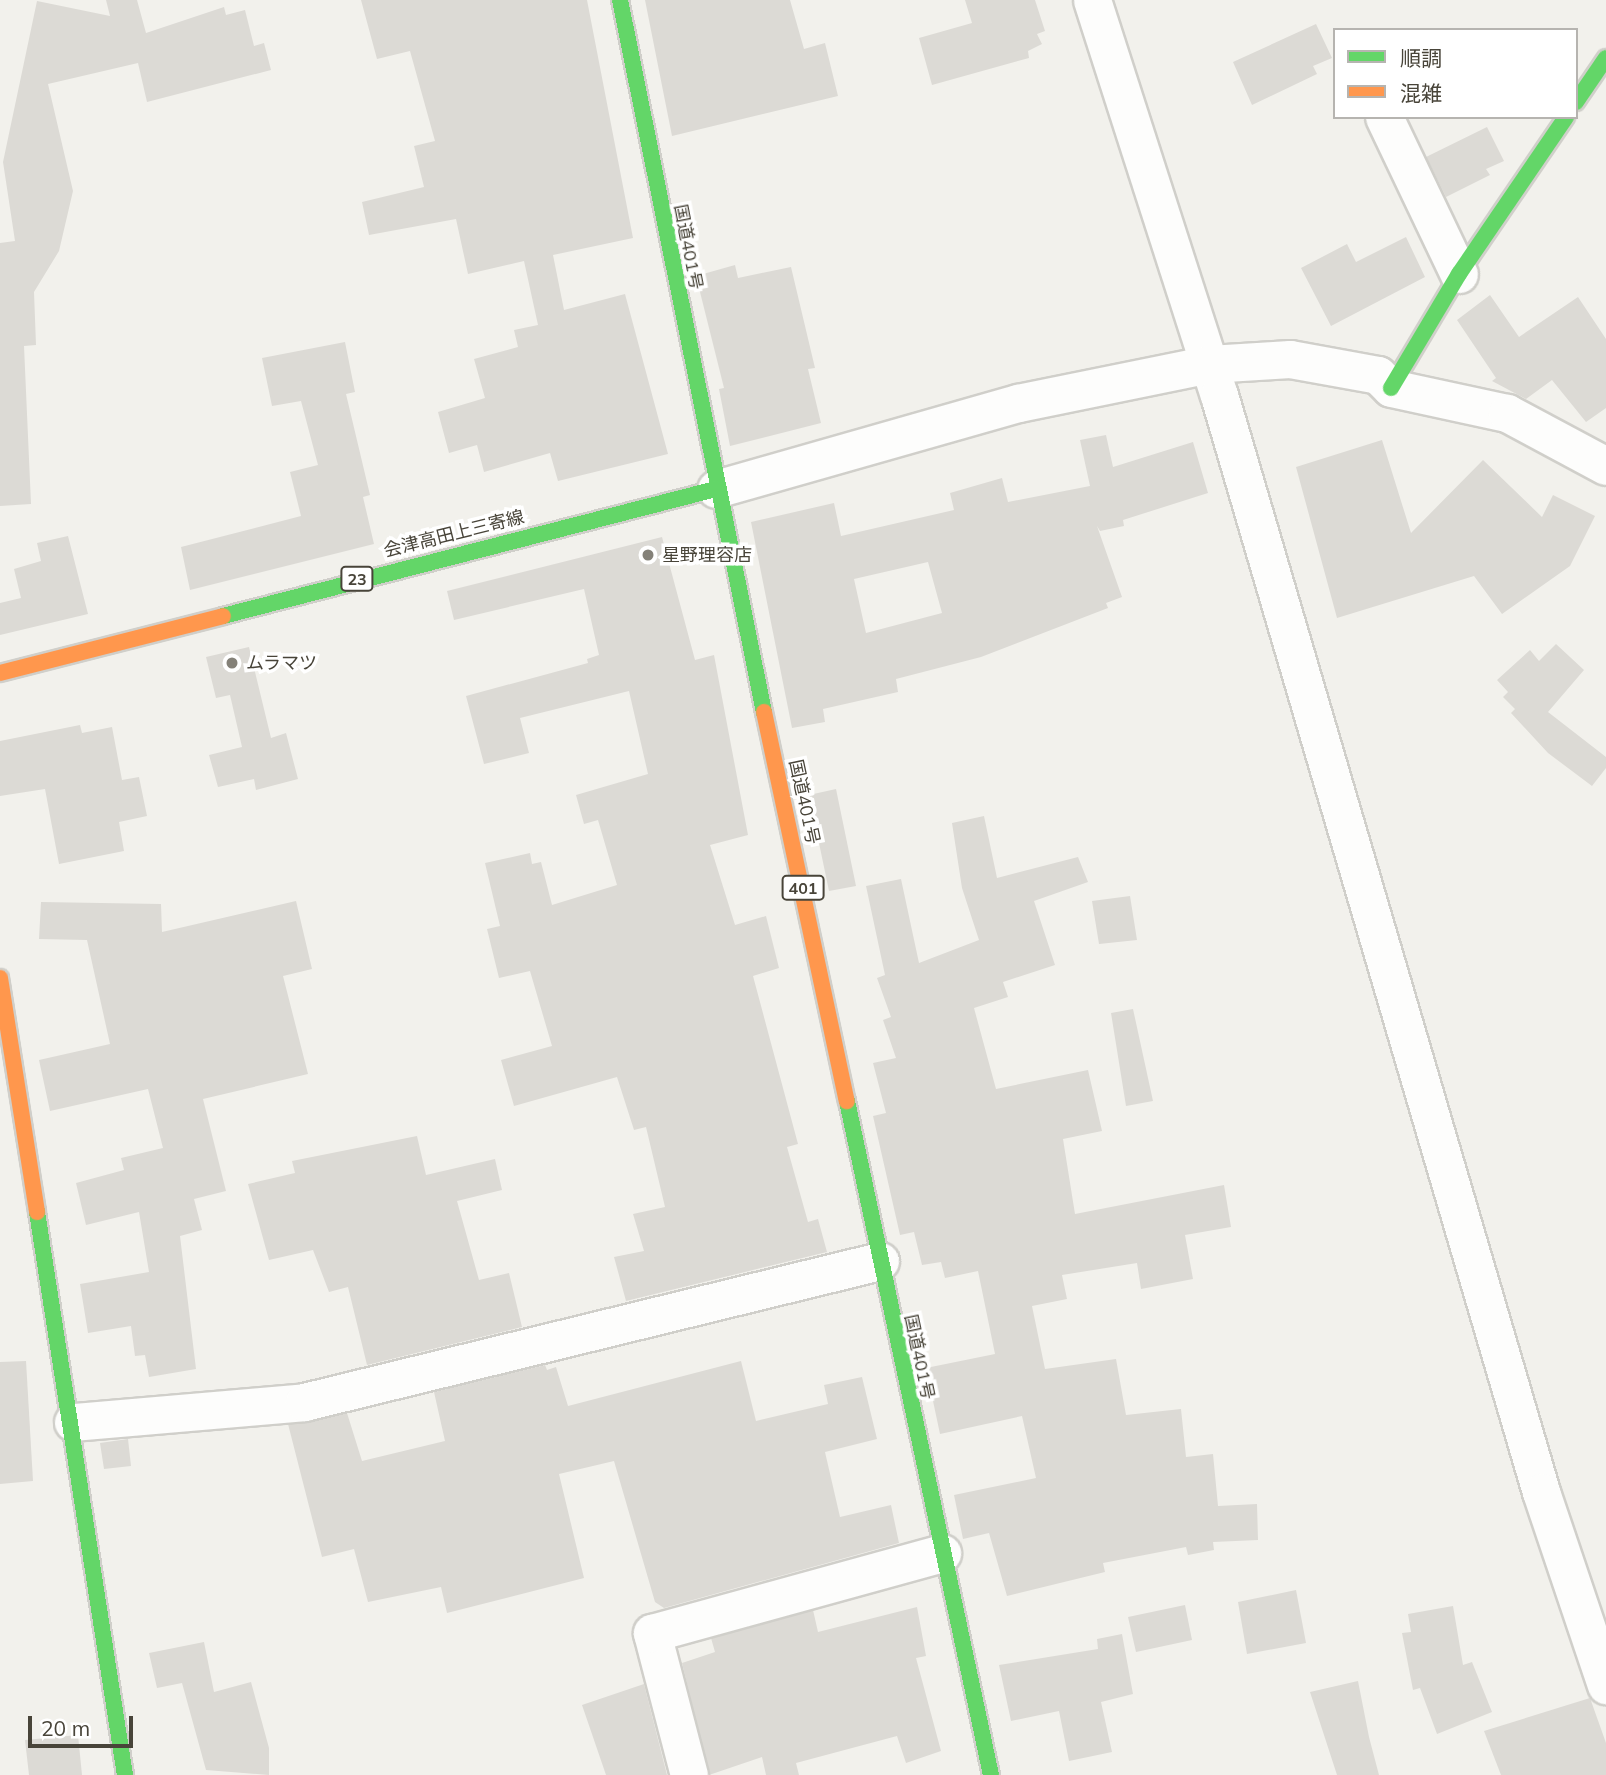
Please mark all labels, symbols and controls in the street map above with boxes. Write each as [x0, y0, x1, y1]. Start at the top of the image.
legend [1333, 28, 1578, 119]
text: 順調 [1400, 45, 1442, 71]
text: 混雑 [1400, 80, 1442, 106]
street label: 国道401号 [669, 203, 707, 291]
street label: 会津高田上三寄線 [382, 506, 526, 562]
place label: 星野理容店 [662, 544, 752, 566]
marker: 星野理容店 [640, 547, 656, 563]
road number: 23 [340, 566, 374, 592]
place label: ムラマツ [246, 652, 318, 674]
marker: ムラマツ [224, 655, 240, 671]
street label: 国道401号 [784, 757, 824, 847]
road number: 401 [780, 876, 826, 900]
street label: 国道401号 [899, 1312, 939, 1402]
scale bar [32, 1702, 136, 1746]
text: 20 m [41, 1715, 90, 1741]

